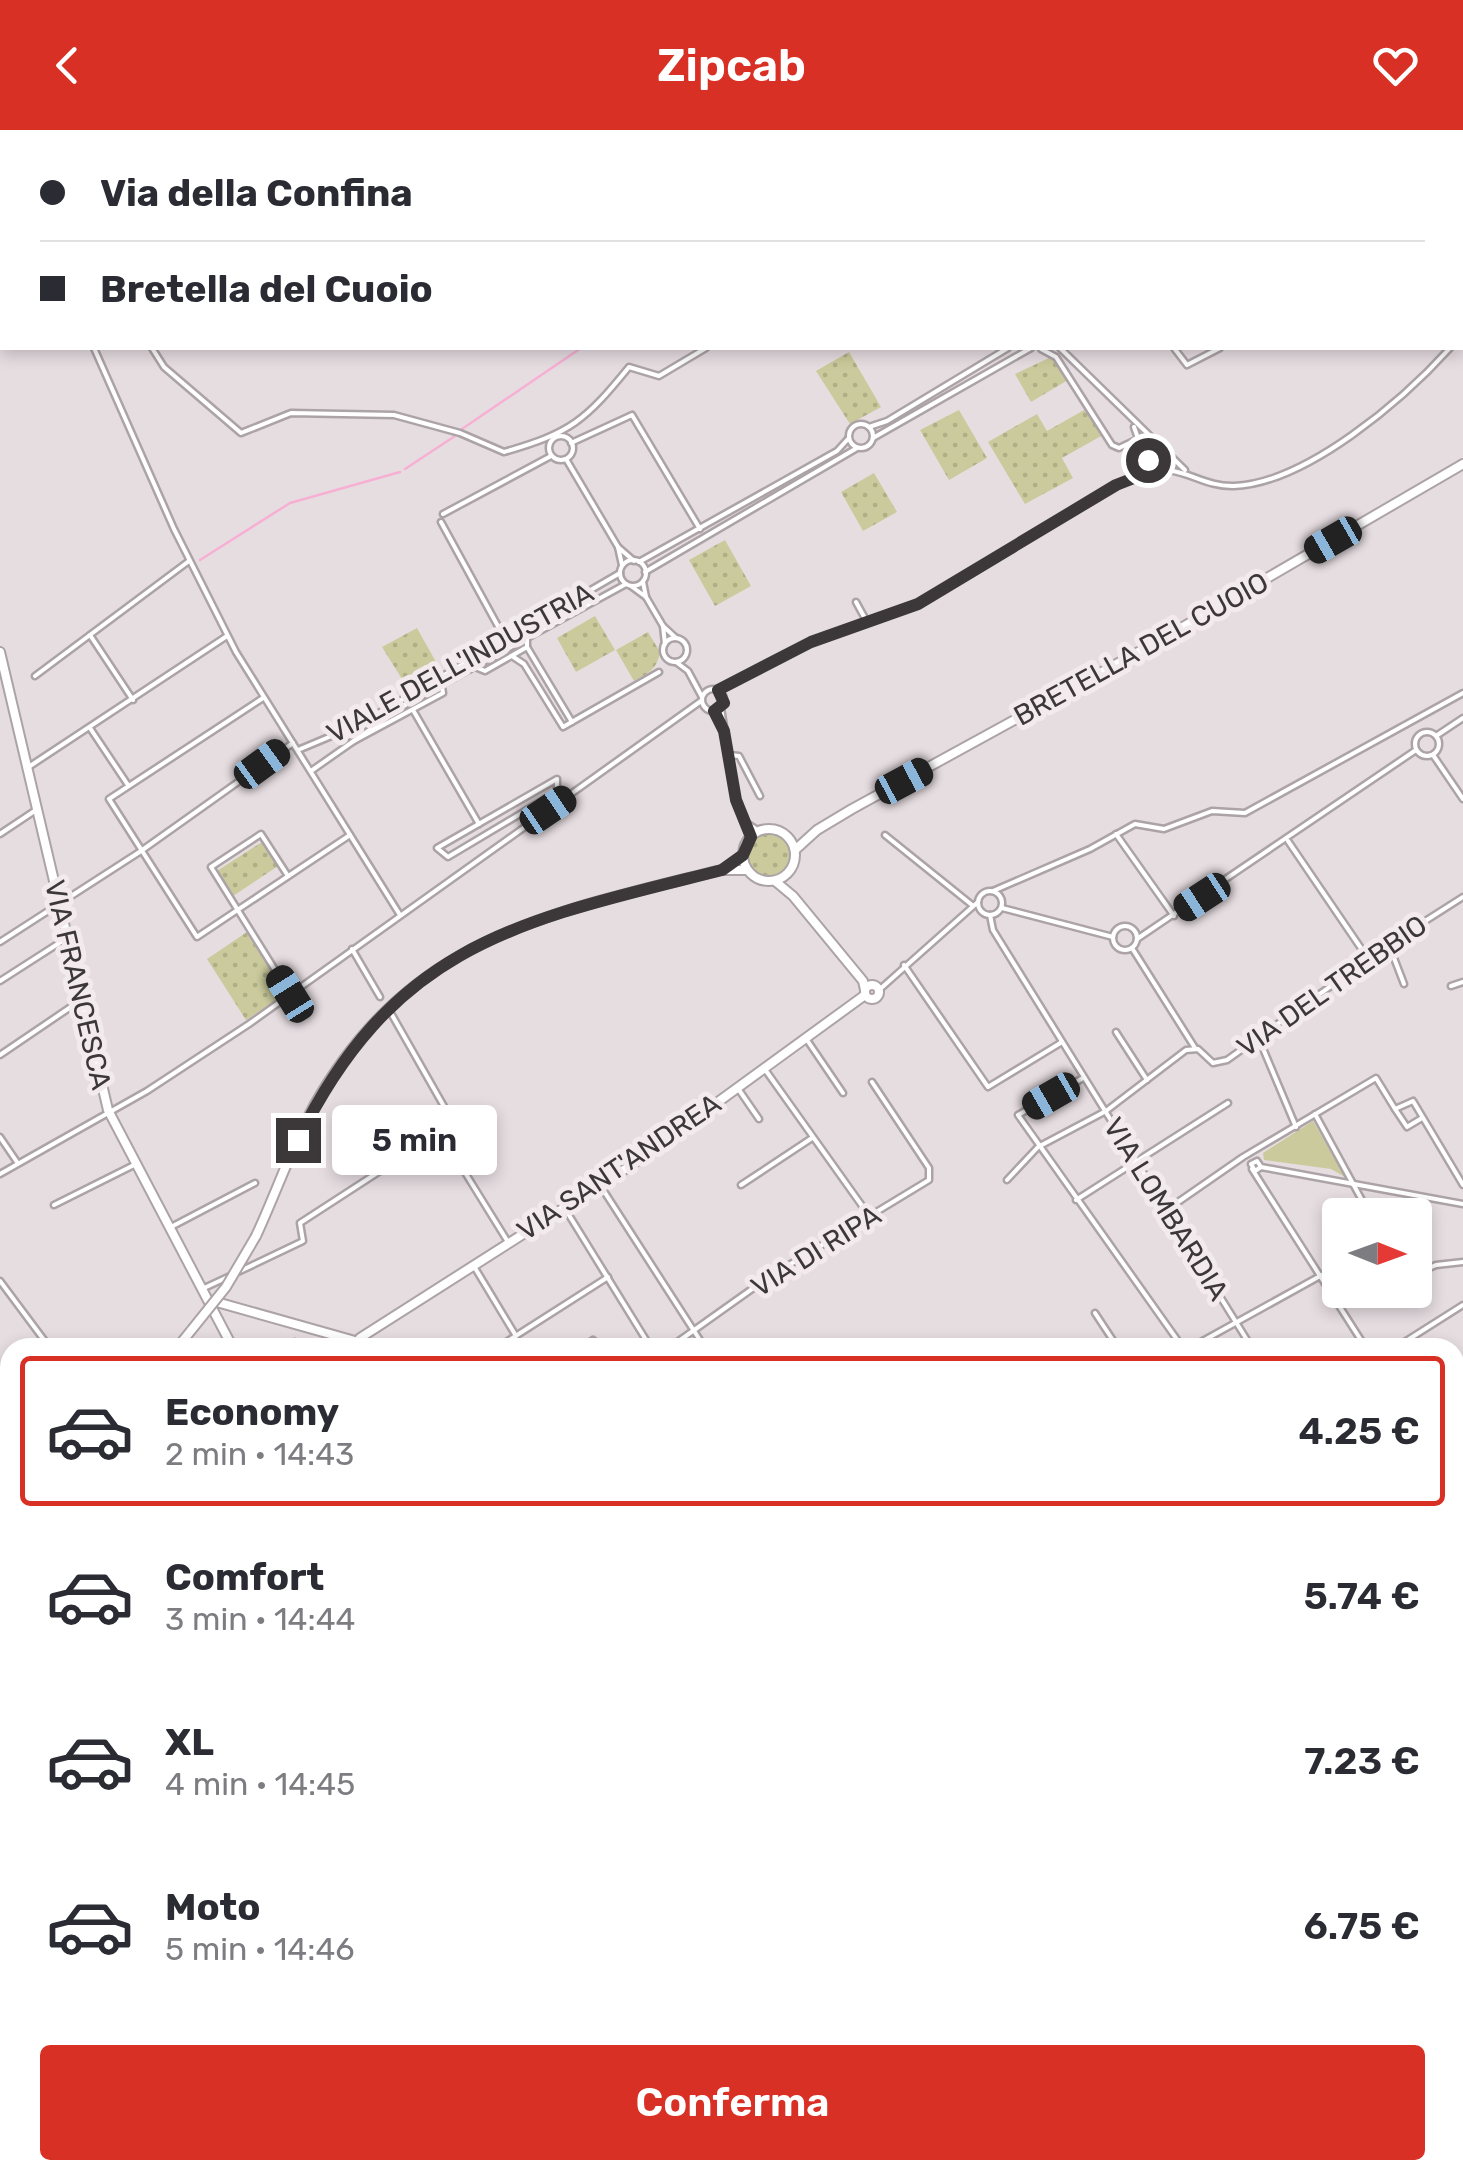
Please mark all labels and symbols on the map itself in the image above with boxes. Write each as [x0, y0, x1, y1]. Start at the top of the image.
route start [1126, 438, 1171, 483]
car [1300, 512, 1366, 568]
street label: BRETELLA DEL CUOIO [1008, 565, 1274, 733]
street label: VIALE DELL'INDUSTRIA [321, 576, 599, 750]
car [229, 734, 295, 794]
car [870, 754, 938, 808]
car [515, 781, 581, 839]
car [1169, 868, 1235, 926]
street label: VIA FRANCESCA [38, 877, 118, 1093]
street label: VIA DEL TREBBIO [1231, 908, 1433, 1064]
car [261, 961, 319, 1027]
car [1018, 1068, 1084, 1124]
street label: VIA SANT'ANDREA [511, 1087, 727, 1247]
callout: 5 min [333, 1105, 498, 1175]
street label: VIA LOMBARDIA [1097, 1112, 1235, 1306]
route end [276, 1118, 321, 1163]
street label: VIA DI RIPA [745, 1198, 887, 1304]
north arrow [1322, 1198, 1432, 1308]

